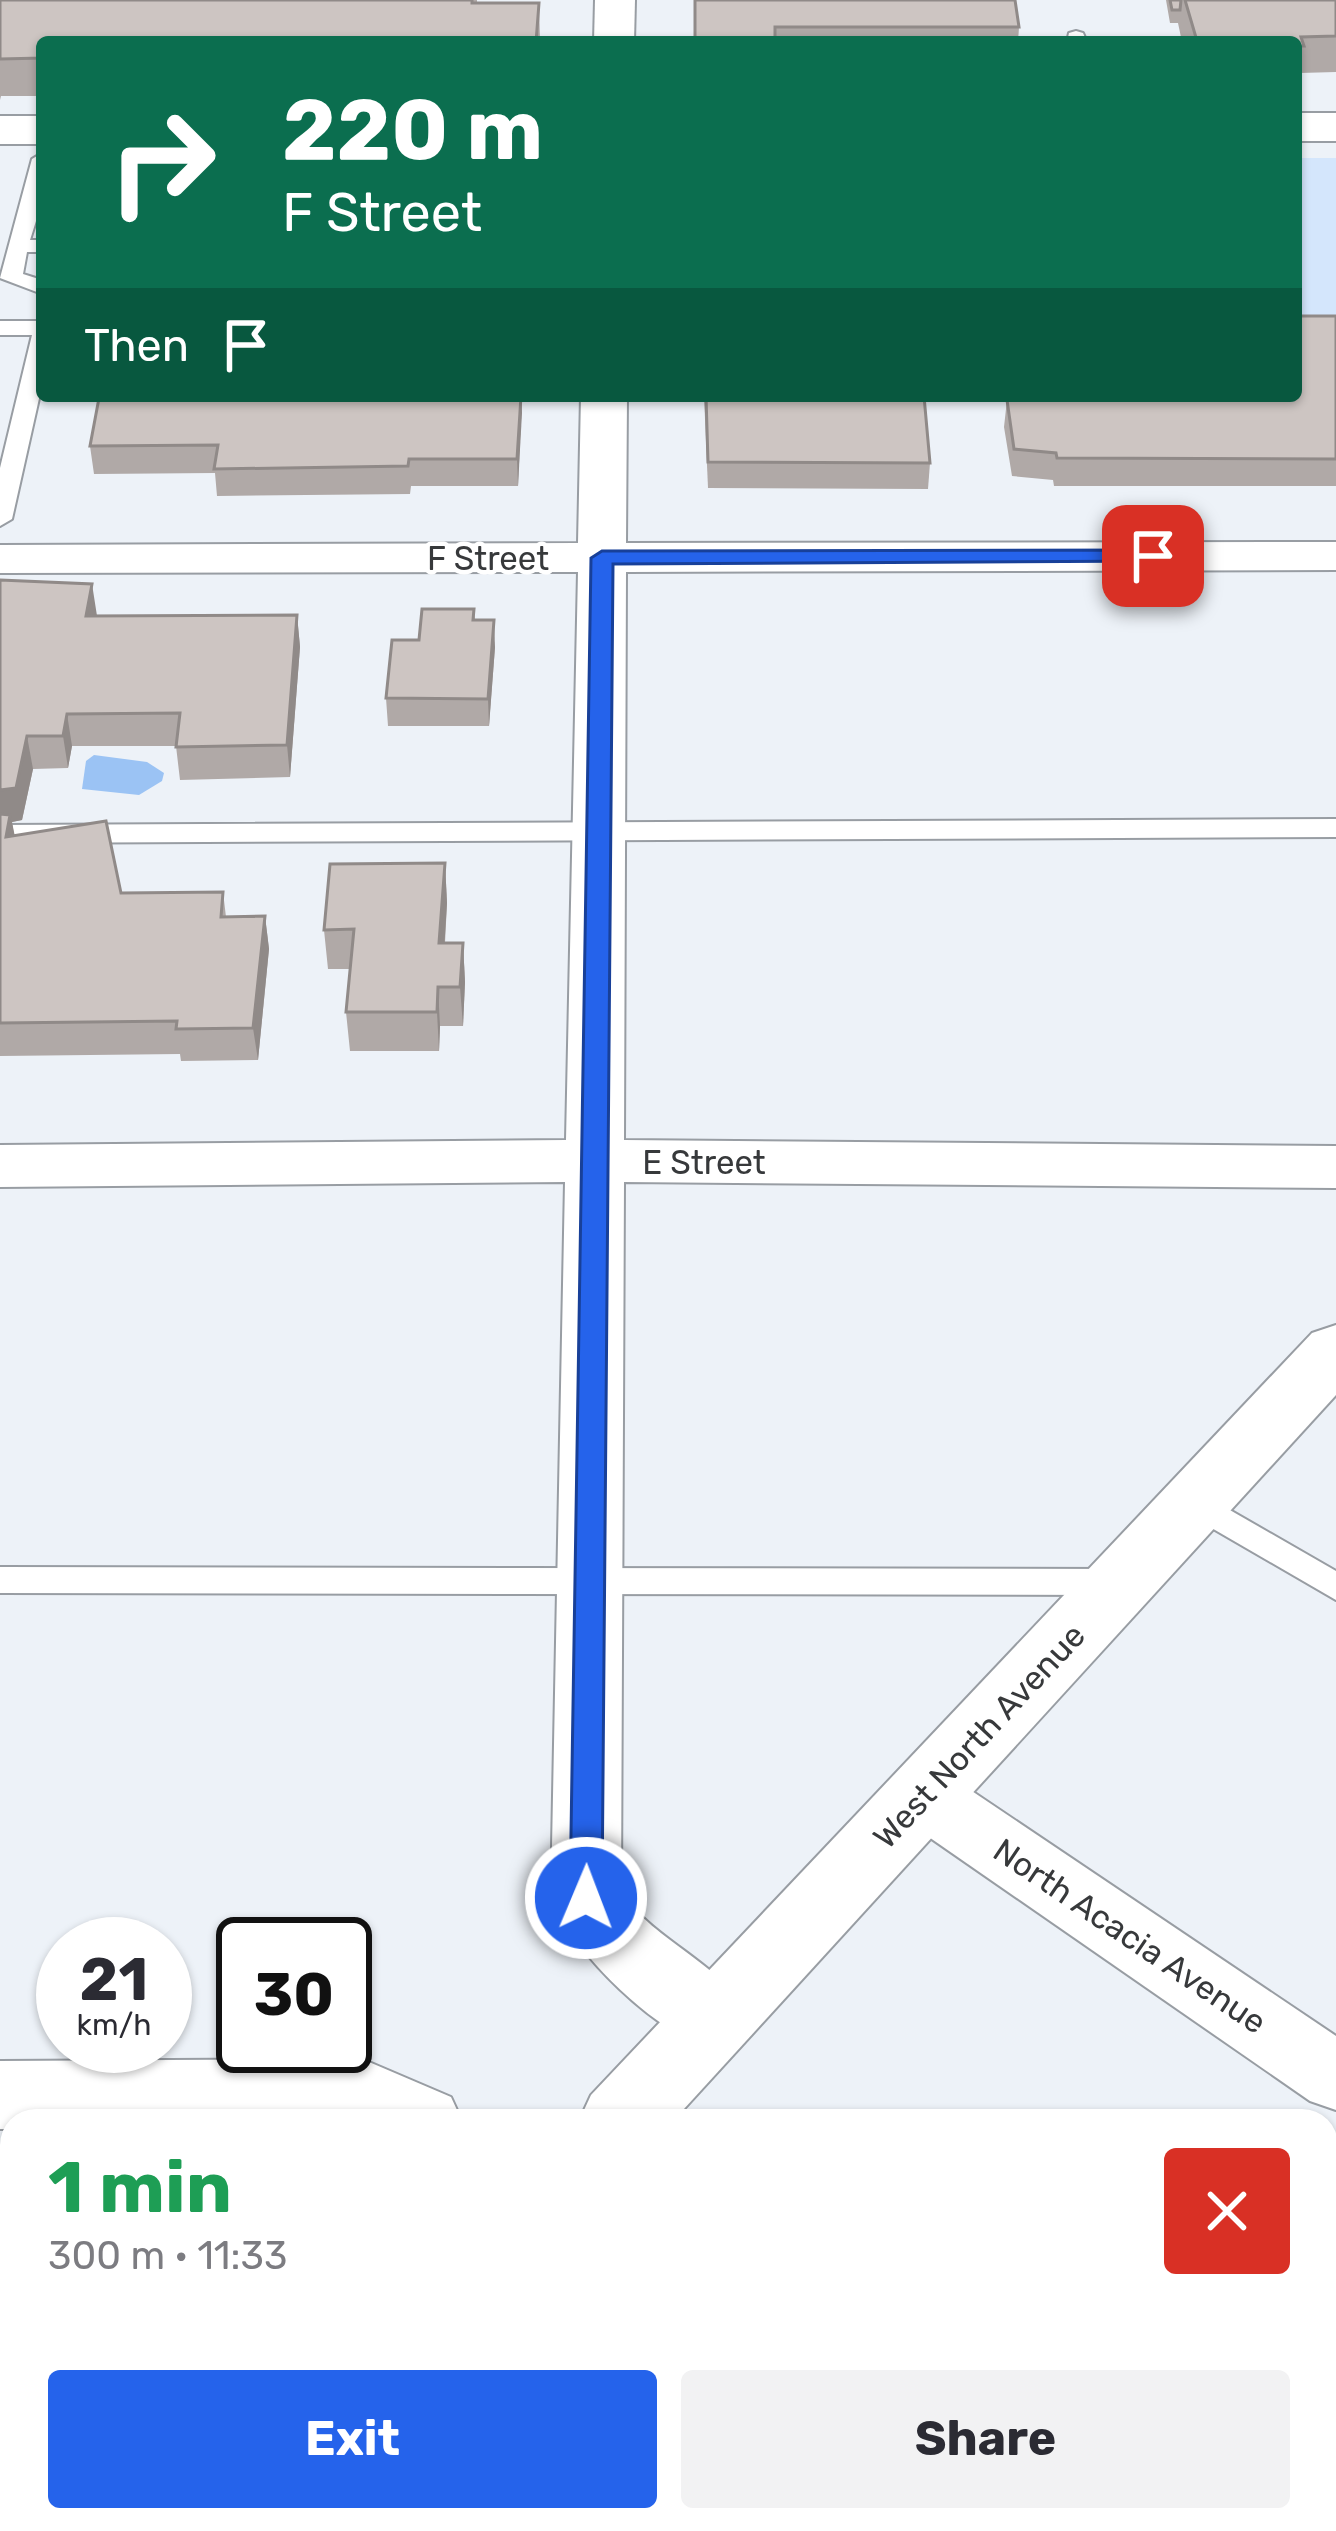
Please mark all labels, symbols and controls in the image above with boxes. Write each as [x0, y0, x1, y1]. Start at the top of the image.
text: 220 m [282, 80, 543, 180]
icon: right [84, 84, 240, 240]
text: F Street [282, 181, 482, 245]
icon: arrive [213, 312, 279, 378]
text: Then [84, 319, 189, 372]
pin [1102, 505, 1204, 607]
icon: arrive [1120, 523, 1186, 589]
street label: F Street [427, 539, 549, 578]
street label: E Street [642, 1143, 766, 1182]
street label: West North Avenue [865, 1616, 1093, 1856]
street label: North Acacia Avenue [986, 1830, 1274, 2042]
position arrow [523, 1835, 649, 1961]
speed limit sign: 30 [216, 1917, 372, 2073]
text: 21 [80, 1944, 148, 2015]
text: km/h [77, 2007, 151, 2043]
text: 1 min [48, 2145, 232, 2230]
button: close [1164, 2148, 1290, 2274]
text: 300 m · 11:33 [48, 2233, 287, 2279]
button: Exit [48, 2370, 657, 2508]
button: Share [681, 2370, 1290, 2508]

